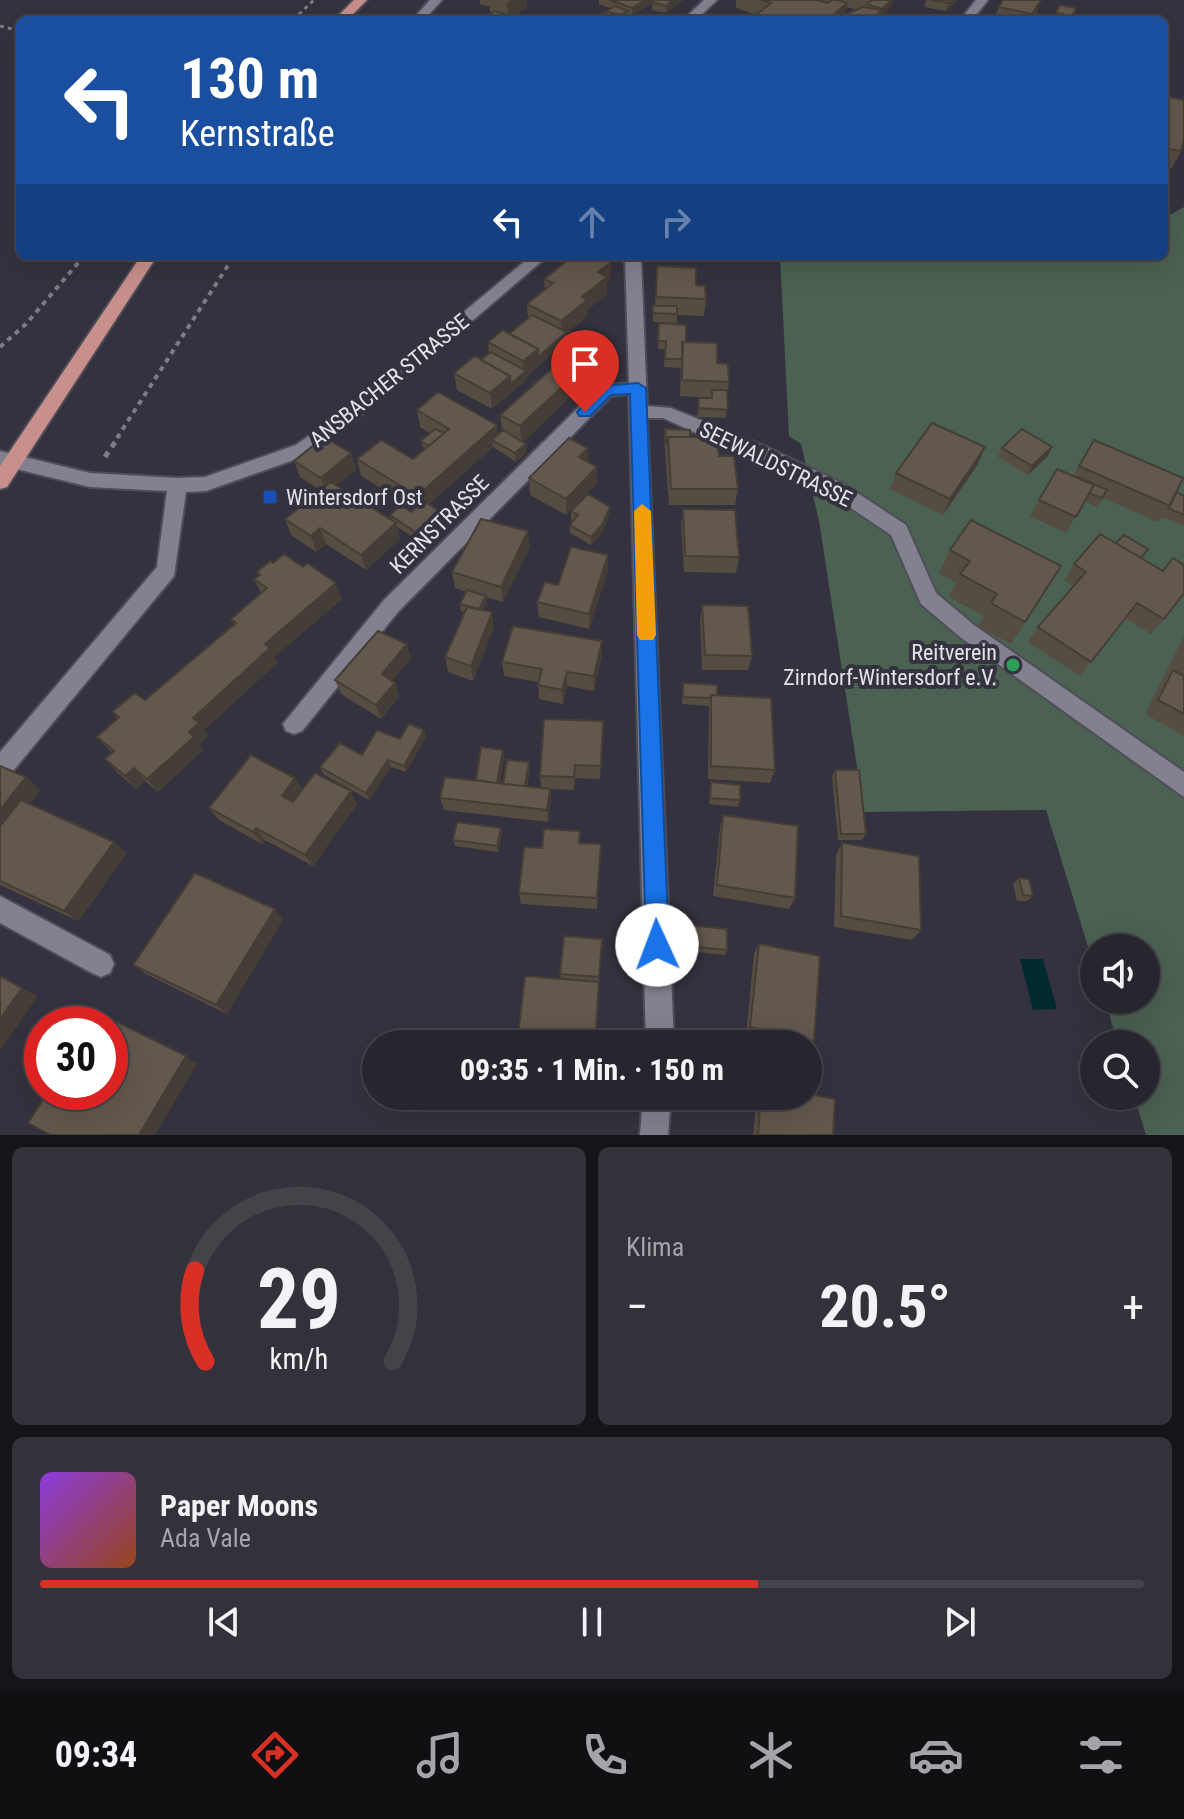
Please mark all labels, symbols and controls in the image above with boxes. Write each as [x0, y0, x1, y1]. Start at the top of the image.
text: 130 m [180, 46, 319, 112]
icon: left [48, 48, 152, 152]
text: Kernstraße [180, 113, 335, 155]
icon: left [486, 200, 530, 244]
icon: ahead [570, 200, 614, 244]
icon: right [654, 200, 698, 244]
street label: ANSBACHER STRASSE [305, 309, 474, 452]
pin [551, 330, 619, 412]
icon: arrive [563, 342, 607, 386]
street label: SEEWALDSTRASSE [696, 417, 856, 512]
street label: KERNSTRASSE [385, 470, 494, 579]
place label: Wintersdorf Ost [286, 485, 423, 510]
marker: Wintersdorf Ost [261, 488, 279, 506]
place label: Reitverein Zirndorf-Wintersdorf e.V. [783, 640, 997, 690]
marker: Reitverein Zirndorf-Wintersdorf e.V. [1004, 656, 1022, 674]
position arrow [615, 903, 699, 987]
map controls [1080, 934, 1160, 1110]
button: sound [1080, 934, 1160, 1014]
speed limit sign: 30 [24, 1006, 128, 1110]
button: search [1080, 1030, 1160, 1110]
text: 09:35 · 1 Min. · 150 m [460, 1052, 724, 1087]
text: Klima [626, 1232, 684, 1262]
text: 29 [257, 1251, 341, 1348]
text: 20.5° [819, 1271, 951, 1342]
text: − [626, 1281, 648, 1333]
text: + [1122, 1281, 1144, 1333]
text: km/h [270, 1342, 328, 1376]
text: Paper Moons [160, 1488, 318, 1523]
text: Ada Vale [160, 1523, 251, 1553]
icon: previous [202, 1600, 246, 1644]
icon: pause [570, 1600, 614, 1644]
icon: next [938, 1600, 982, 1644]
icon: directions [247, 1727, 303, 1783]
icon: music [412, 1727, 468, 1783]
icon: phone [577, 1727, 633, 1783]
icon: climate [743, 1727, 799, 1783]
icon: car [908, 1727, 964, 1783]
icon: filters [1073, 1727, 1129, 1783]
text: 09:34 [55, 1734, 137, 1776]

